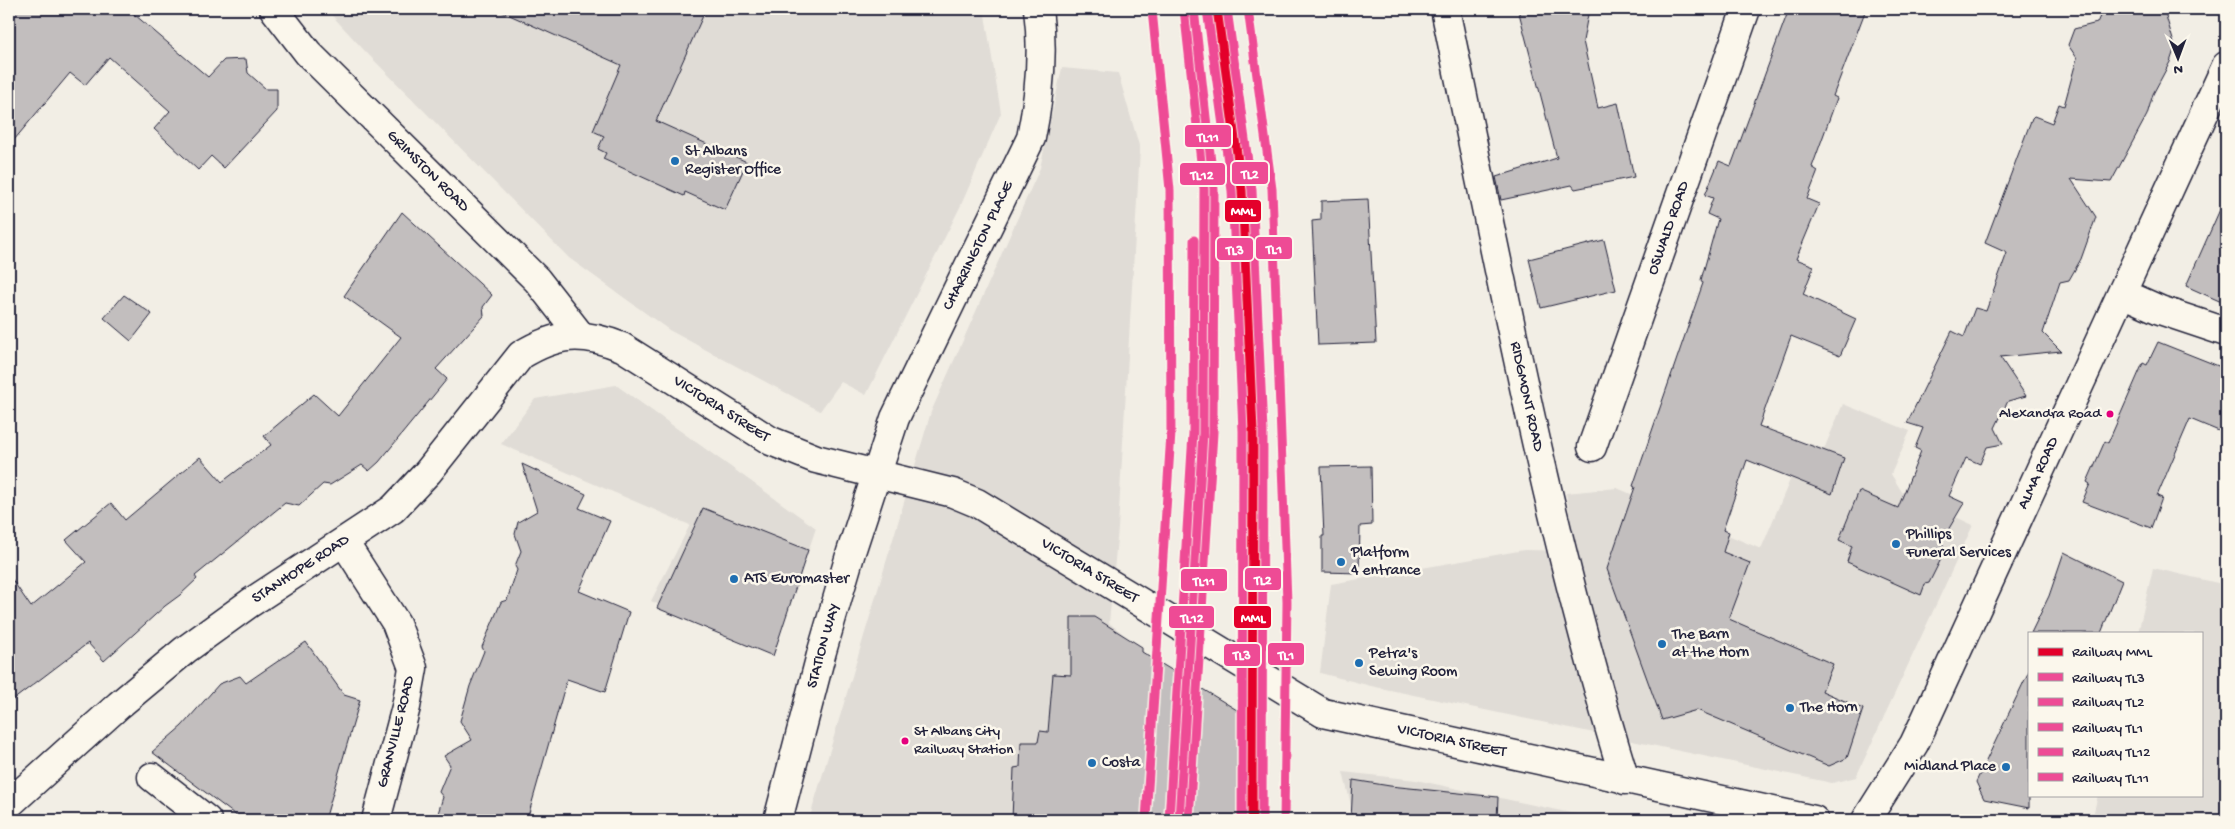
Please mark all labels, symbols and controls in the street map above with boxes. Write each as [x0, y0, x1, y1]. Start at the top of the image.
north arrow [2152, 32, 2202, 82]
text: N [2173, 60, 2183, 77]
line badge: TL11 [1184, 124, 1232, 148]
street label: GRIMSTON ROAD [382, 127, 473, 217]
text: TL11 [1196, 130, 1219, 147]
place label: St Albans Register Office [685, 143, 782, 180]
marker: St Albans Register Office [669, 155, 681, 167]
line badge: TL2 [1231, 161, 1269, 185]
line badge: TL12 [1179, 162, 1226, 186]
text: TL2 [1240, 167, 1259, 184]
text: TL12 [1189, 168, 1214, 185]
street label: CHARRINGTON PLACE [939, 177, 1018, 314]
street label: OSWALD ROAD [1644, 178, 1694, 278]
line badge: MML [1224, 199, 1262, 223]
text: MML [1231, 204, 1256, 221]
line badge: TL1 [1255, 236, 1293, 260]
line badge: TL3 [1216, 237, 1254, 261]
text: TL1 [1265, 242, 1282, 259]
text: TL3 [1225, 243, 1244, 260]
street label: RIDGMONT ROAD [1505, 340, 1548, 454]
street label: VICTORIA STREET [668, 371, 774, 448]
place label: Alexandra Road [1999, 405, 2102, 423]
marker: Alexandra Road [2105, 409, 2115, 419]
street label: ALMA ROAD [2014, 434, 2064, 512]
place label: Phillips Funeral Services [1905, 526, 2012, 563]
street label: STANHOPE ROAD [249, 530, 354, 608]
street label: VICTORIA STREET [1036, 534, 1142, 608]
marker: Phillips Funeral Services [1890, 538, 1902, 550]
place label: Platform 4 entrance [1350, 544, 1421, 581]
marker: Platform 4 entrance [1335, 556, 1347, 568]
line badge: TL2 [1244, 567, 1282, 591]
line badge: TL11 [1180, 568, 1228, 592]
place label: ATS Euromaster [744, 570, 850, 589]
marker: ATS Euromaster [728, 573, 740, 585]
text: TL2 [1253, 573, 1272, 590]
text: TL11 [1192, 574, 1215, 591]
street label: STATION WAY [803, 601, 845, 690]
line badge: TL12 [1168, 605, 1215, 629]
line badge: MML [1233, 605, 1272, 629]
text: TL12 [1179, 611, 1204, 628]
text: MML [1241, 611, 1266, 628]
place label: The Barn at the Horn [1671, 626, 1749, 663]
legend [2028, 632, 2202, 796]
marker: The Barn at the Horn [1656, 638, 1668, 650]
line badge: TL1 [1267, 642, 1305, 666]
line badge: TL3 [1223, 643, 1261, 667]
text: Railway MML [2072, 644, 2152, 662]
place label: Petra's Sewing Room [1368, 645, 1458, 682]
text: TL3 [1232, 648, 1251, 665]
text: TL1 [1277, 648, 1294, 665]
marker: Petra's Sewing Room [1353, 657, 1365, 669]
text: Railway TL3 [2072, 670, 2145, 688]
street label: GRANVILLE ROAD [374, 674, 420, 790]
text: Railway TL2 [2072, 694, 2144, 712]
place label: The Horn [1799, 699, 1858, 718]
marker: The Horn [1784, 702, 1796, 714]
street label: VICTORIA STREET [1394, 720, 1509, 762]
text: Railway TL1 [2072, 720, 2143, 738]
place label: St Albans City Railway Station [914, 723, 1013, 759]
marker: St Albans City Railway Station [900, 736, 910, 746]
text: Railway TL12 [2072, 744, 2150, 762]
place label: Costa [1102, 754, 1141, 773]
marker: Costa [1086, 757, 1098, 769]
place label: Midland Place [1904, 758, 1997, 777]
marker: Midland Place [2000, 761, 2012, 773]
text: Railway TL11 [2072, 770, 2149, 788]

